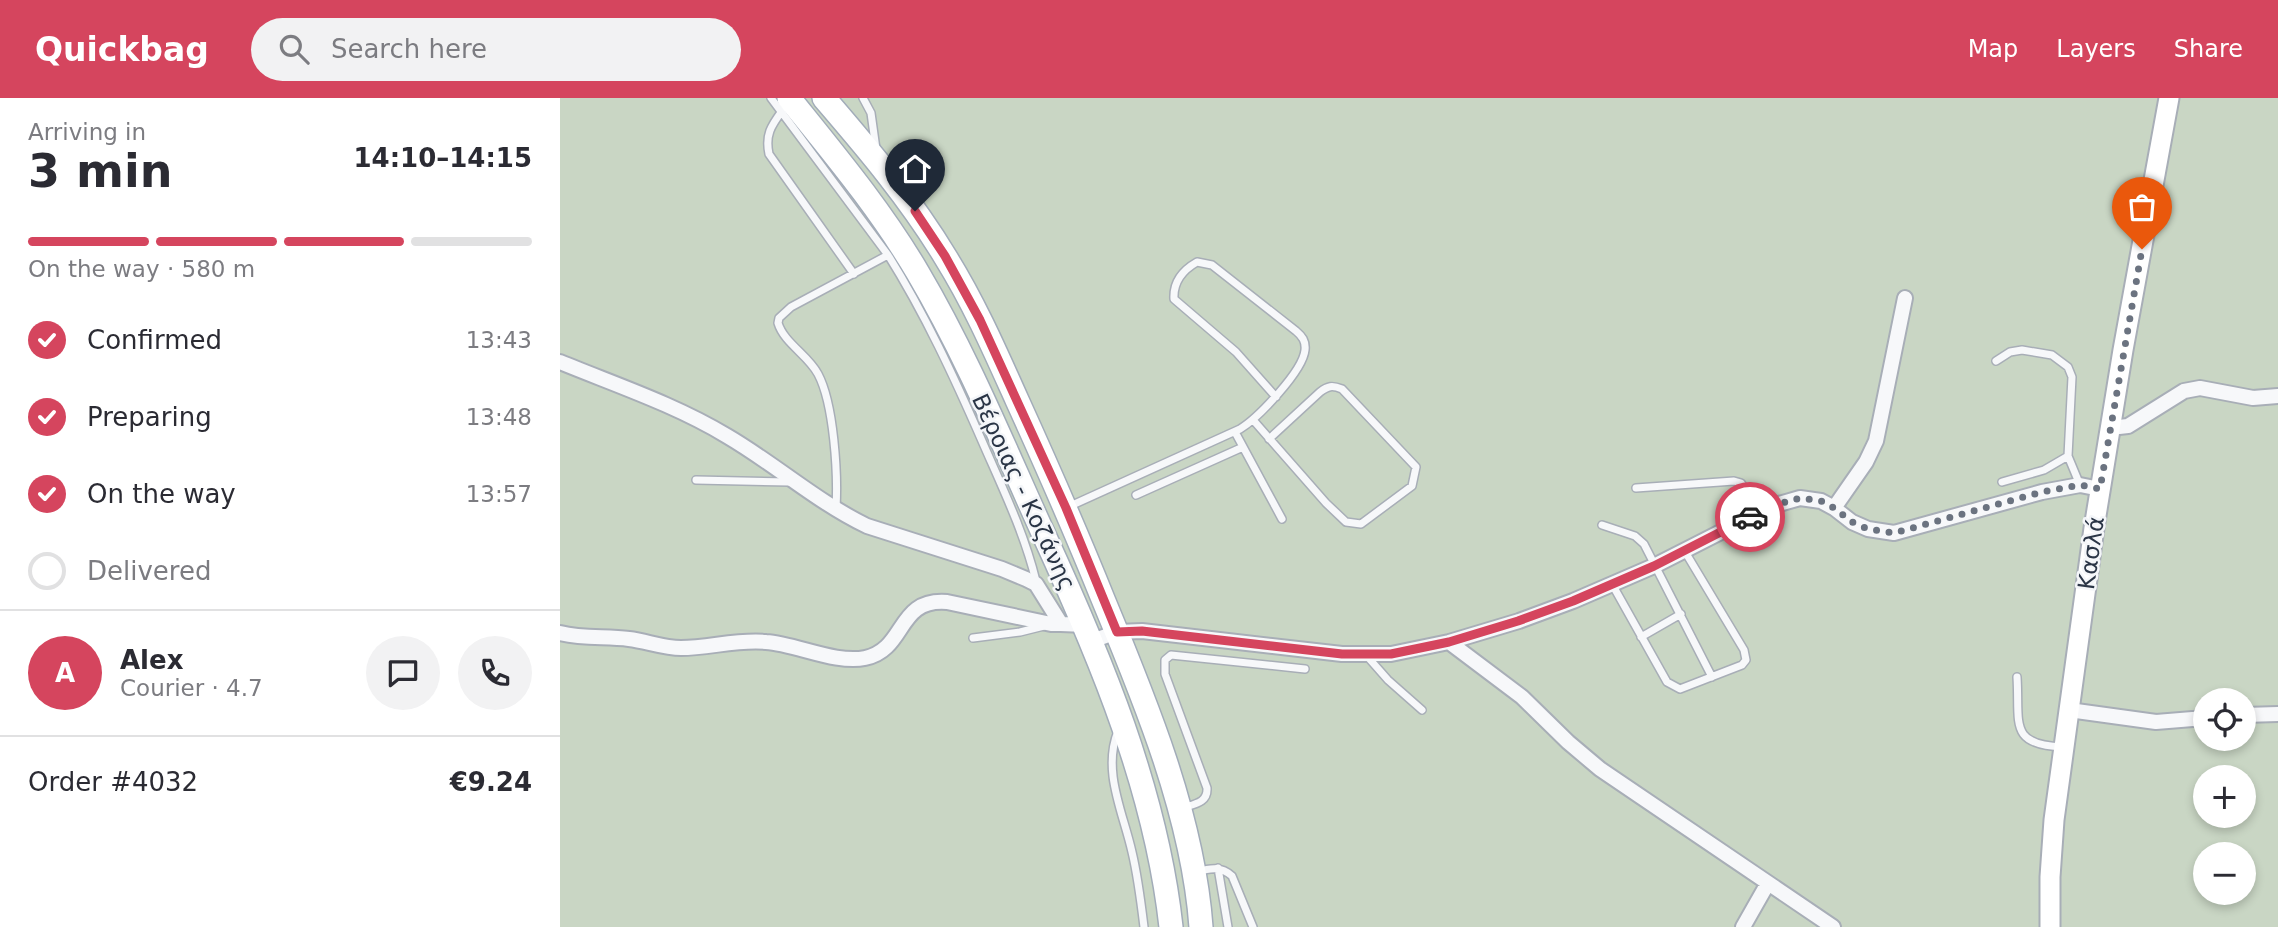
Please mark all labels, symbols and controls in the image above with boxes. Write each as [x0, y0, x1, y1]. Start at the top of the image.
search box [251, 18, 741, 81]
text: Quickbag [35, 30, 209, 69]
icon: search [275, 30, 313, 68]
text: Search here [331, 34, 487, 64]
text: Map [1968, 35, 2018, 63]
text: Layers [2056, 35, 2136, 63]
text: Share [2174, 35, 2243, 63]
text: Arriving in [28, 119, 146, 145]
pin [885, 139, 945, 211]
text: 14:10–14:15 [353, 143, 532, 173]
text: 3 min [28, 144, 172, 198]
icon: home [896, 150, 934, 188]
pin [2112, 177, 2172, 249]
icon: bag [2123, 188, 2161, 226]
text: On the way · 580 m [28, 256, 255, 282]
icon: check [28, 321, 66, 359]
text: Confirmed [87, 325, 222, 355]
text: 13:43 [466, 327, 532, 353]
street label: Βέροιας - Κοζάνης [967, 390, 1081, 594]
icon: check [28, 398, 66, 436]
text: Preparing [87, 402, 212, 432]
text: 13:48 [466, 404, 532, 430]
icon: check [28, 475, 66, 513]
text: On the way [87, 479, 236, 509]
text: 13:57 [466, 481, 532, 507]
courier [1715, 482, 1785, 552]
icon: car [1731, 498, 1769, 536]
street label: Κασλά [2073, 515, 2109, 591]
text: Delivered [87, 556, 211, 586]
button: chat [366, 636, 440, 710]
button: phone [458, 636, 532, 710]
text: Alex [120, 645, 183, 675]
text: A [55, 658, 75, 688]
text: Courier · 4.7 [120, 675, 263, 701]
map controls [2193, 688, 2256, 905]
button: locate [2193, 688, 2256, 751]
button: + [2193, 765, 2256, 828]
text: Order #4032 [28, 767, 198, 797]
text: €9.24 [450, 767, 532, 797]
button: − [2193, 842, 2256, 905]

